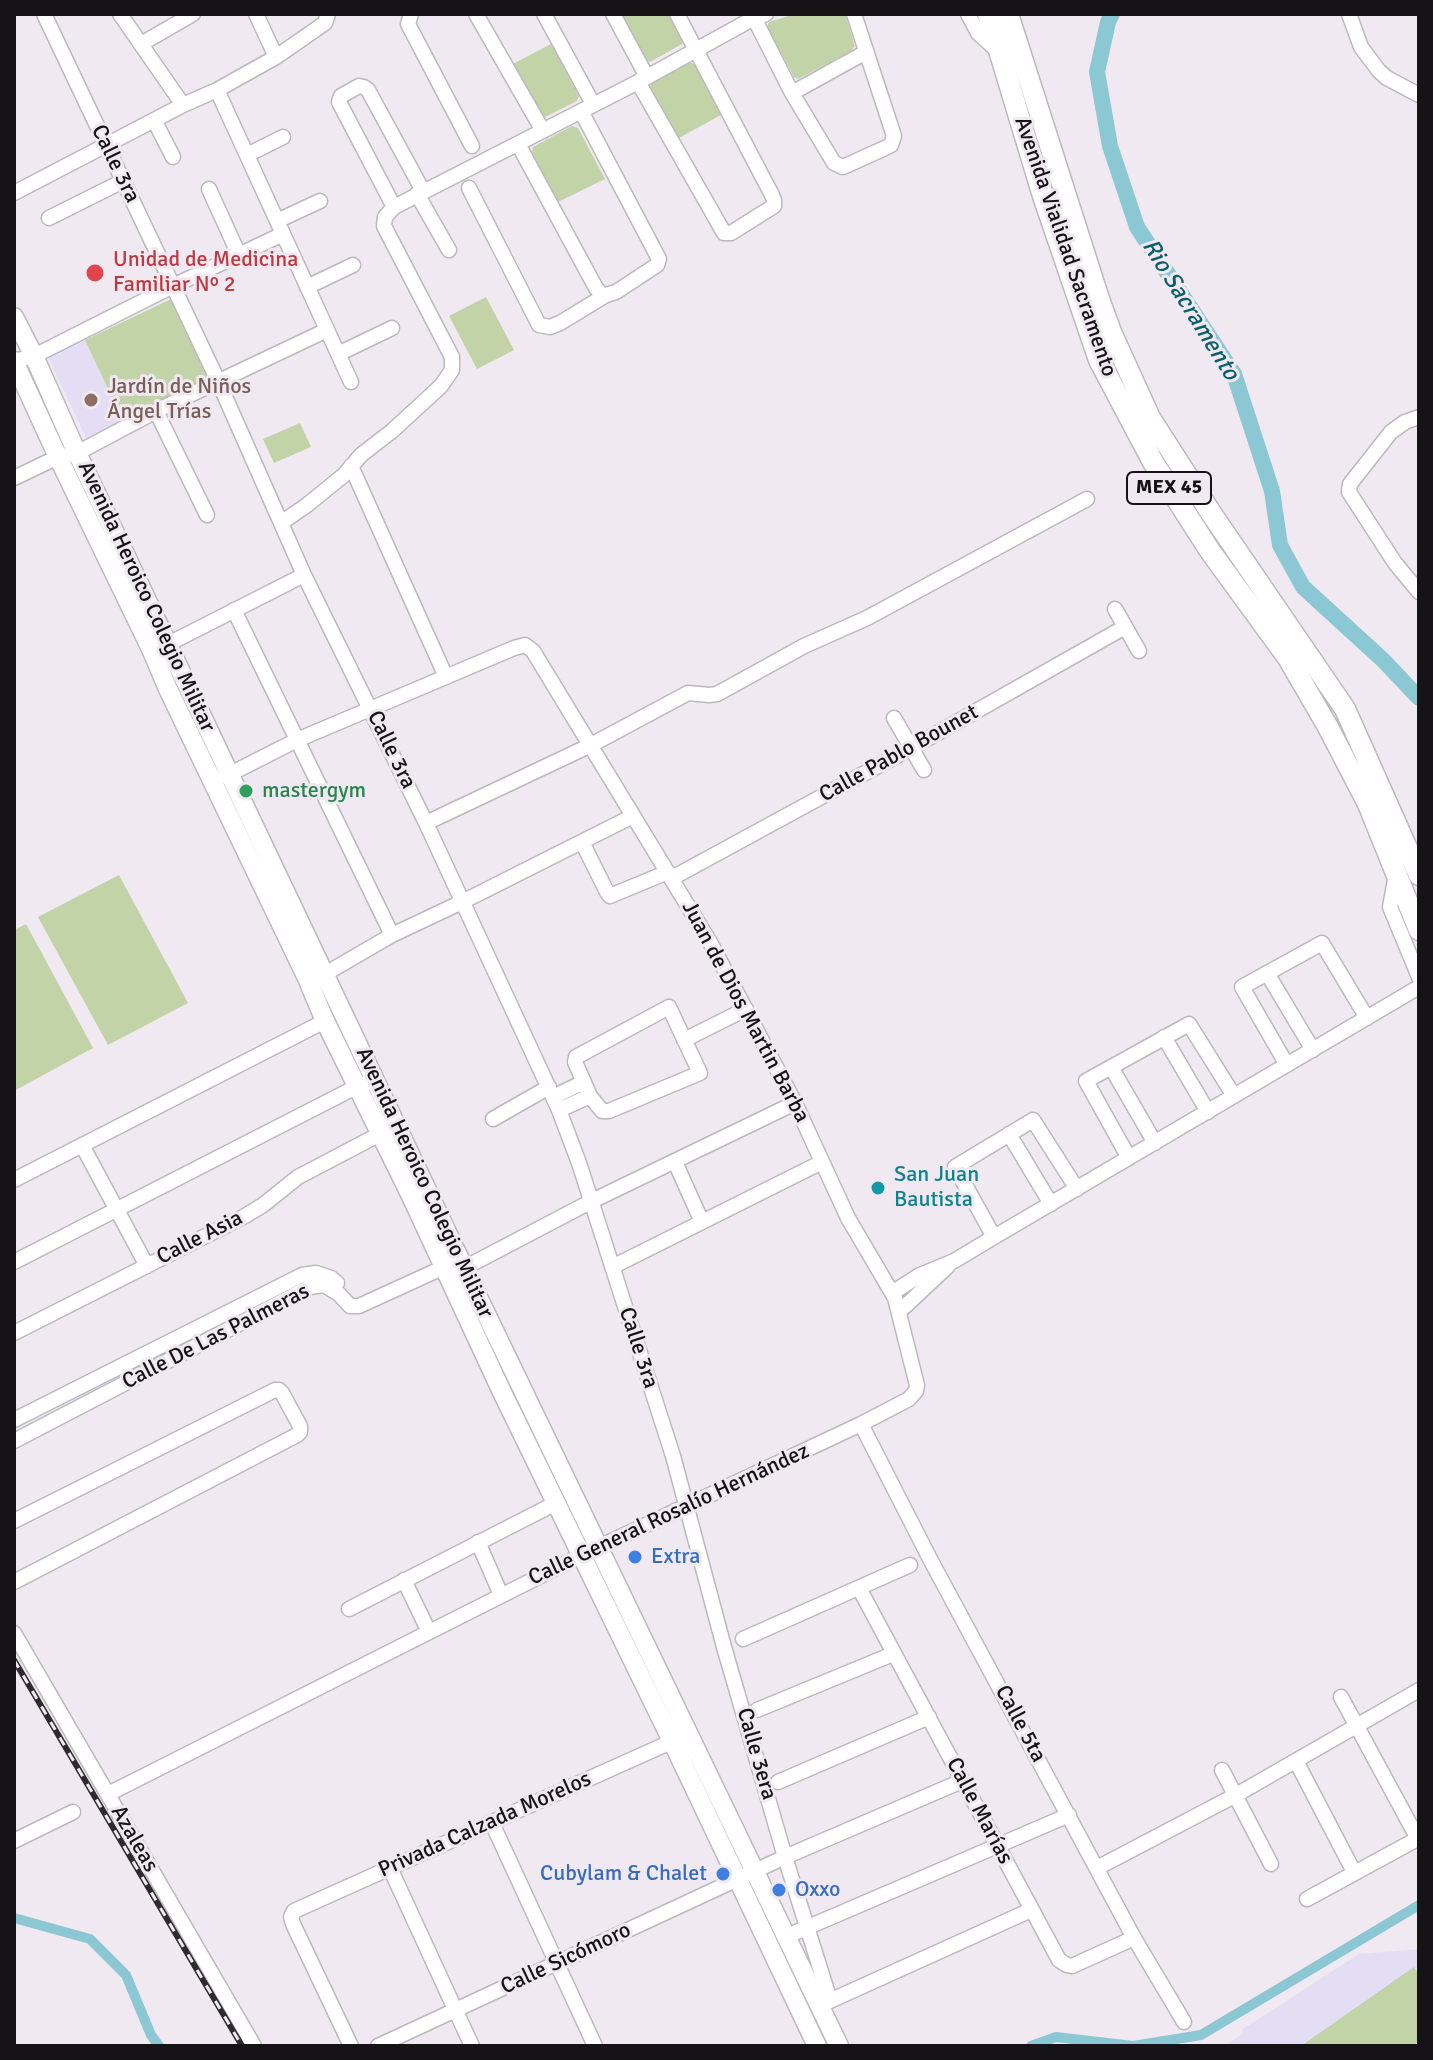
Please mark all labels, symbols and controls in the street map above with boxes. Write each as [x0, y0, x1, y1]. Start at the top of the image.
street label: Avenida Vialidad Sacramento [1008, 114, 1122, 380]
street label: Calle 3ra [85, 121, 145, 207]
water label: Rio Sacramento [1135, 234, 1245, 386]
place label: Unidad de Medicina Familiar Nº 2 [113, 247, 298, 298]
marker: Unidad de Medicina Familiar Nº 2 [84, 262, 106, 284]
place label: Jardín de Niños Ángel Trías [107, 374, 251, 426]
marker: Jardín de Niños Ángel Trías [82, 391, 100, 409]
street label: Avenida Heroico Colegio Militar [72, 458, 220, 736]
road number: MEX 45 [1127, 472, 1211, 504]
street label: Calle Pablo Bounet [815, 699, 983, 809]
street label: Calle 3ra [361, 707, 421, 793]
place label: mastergym [262, 778, 366, 804]
marker: mastergym [237, 782, 255, 800]
street label: Juan de Dios Martin Barba [675, 897, 815, 1127]
street label: Avenida Heroico Colegio Militar [350, 1044, 498, 1322]
place label: San Juan Bautista [894, 1162, 979, 1214]
marker: San Juan Bautista [869, 1179, 887, 1197]
street label: Calle Asia [153, 1205, 247, 1271]
street label: Calle De Las Palmeras [118, 1278, 314, 1396]
street label: Calle 3ra [613, 1304, 663, 1392]
street label: Calle General Rosalío Hernández [525, 1438, 813, 1592]
place label: Extra [651, 1544, 700, 1570]
marker: Extra [626, 1548, 644, 1566]
street label: Calle 5ta [989, 1681, 1051, 1767]
street label: Calle 3era [730, 1705, 782, 1803]
street label: Calle Marías [940, 1753, 1018, 1869]
street label: Privada Calzada Morelos [375, 1766, 595, 1884]
street label: Azaleas [104, 1801, 164, 1877]
place label: Cubylam & Chalet [540, 1861, 707, 1887]
marker: Cubylam & Chalet [714, 1865, 732, 1883]
place label: Oxxo [795, 1877, 840, 1903]
marker: Oxxo [770, 1881, 788, 1899]
street label: Calle Sicómoro [497, 1917, 635, 2001]

